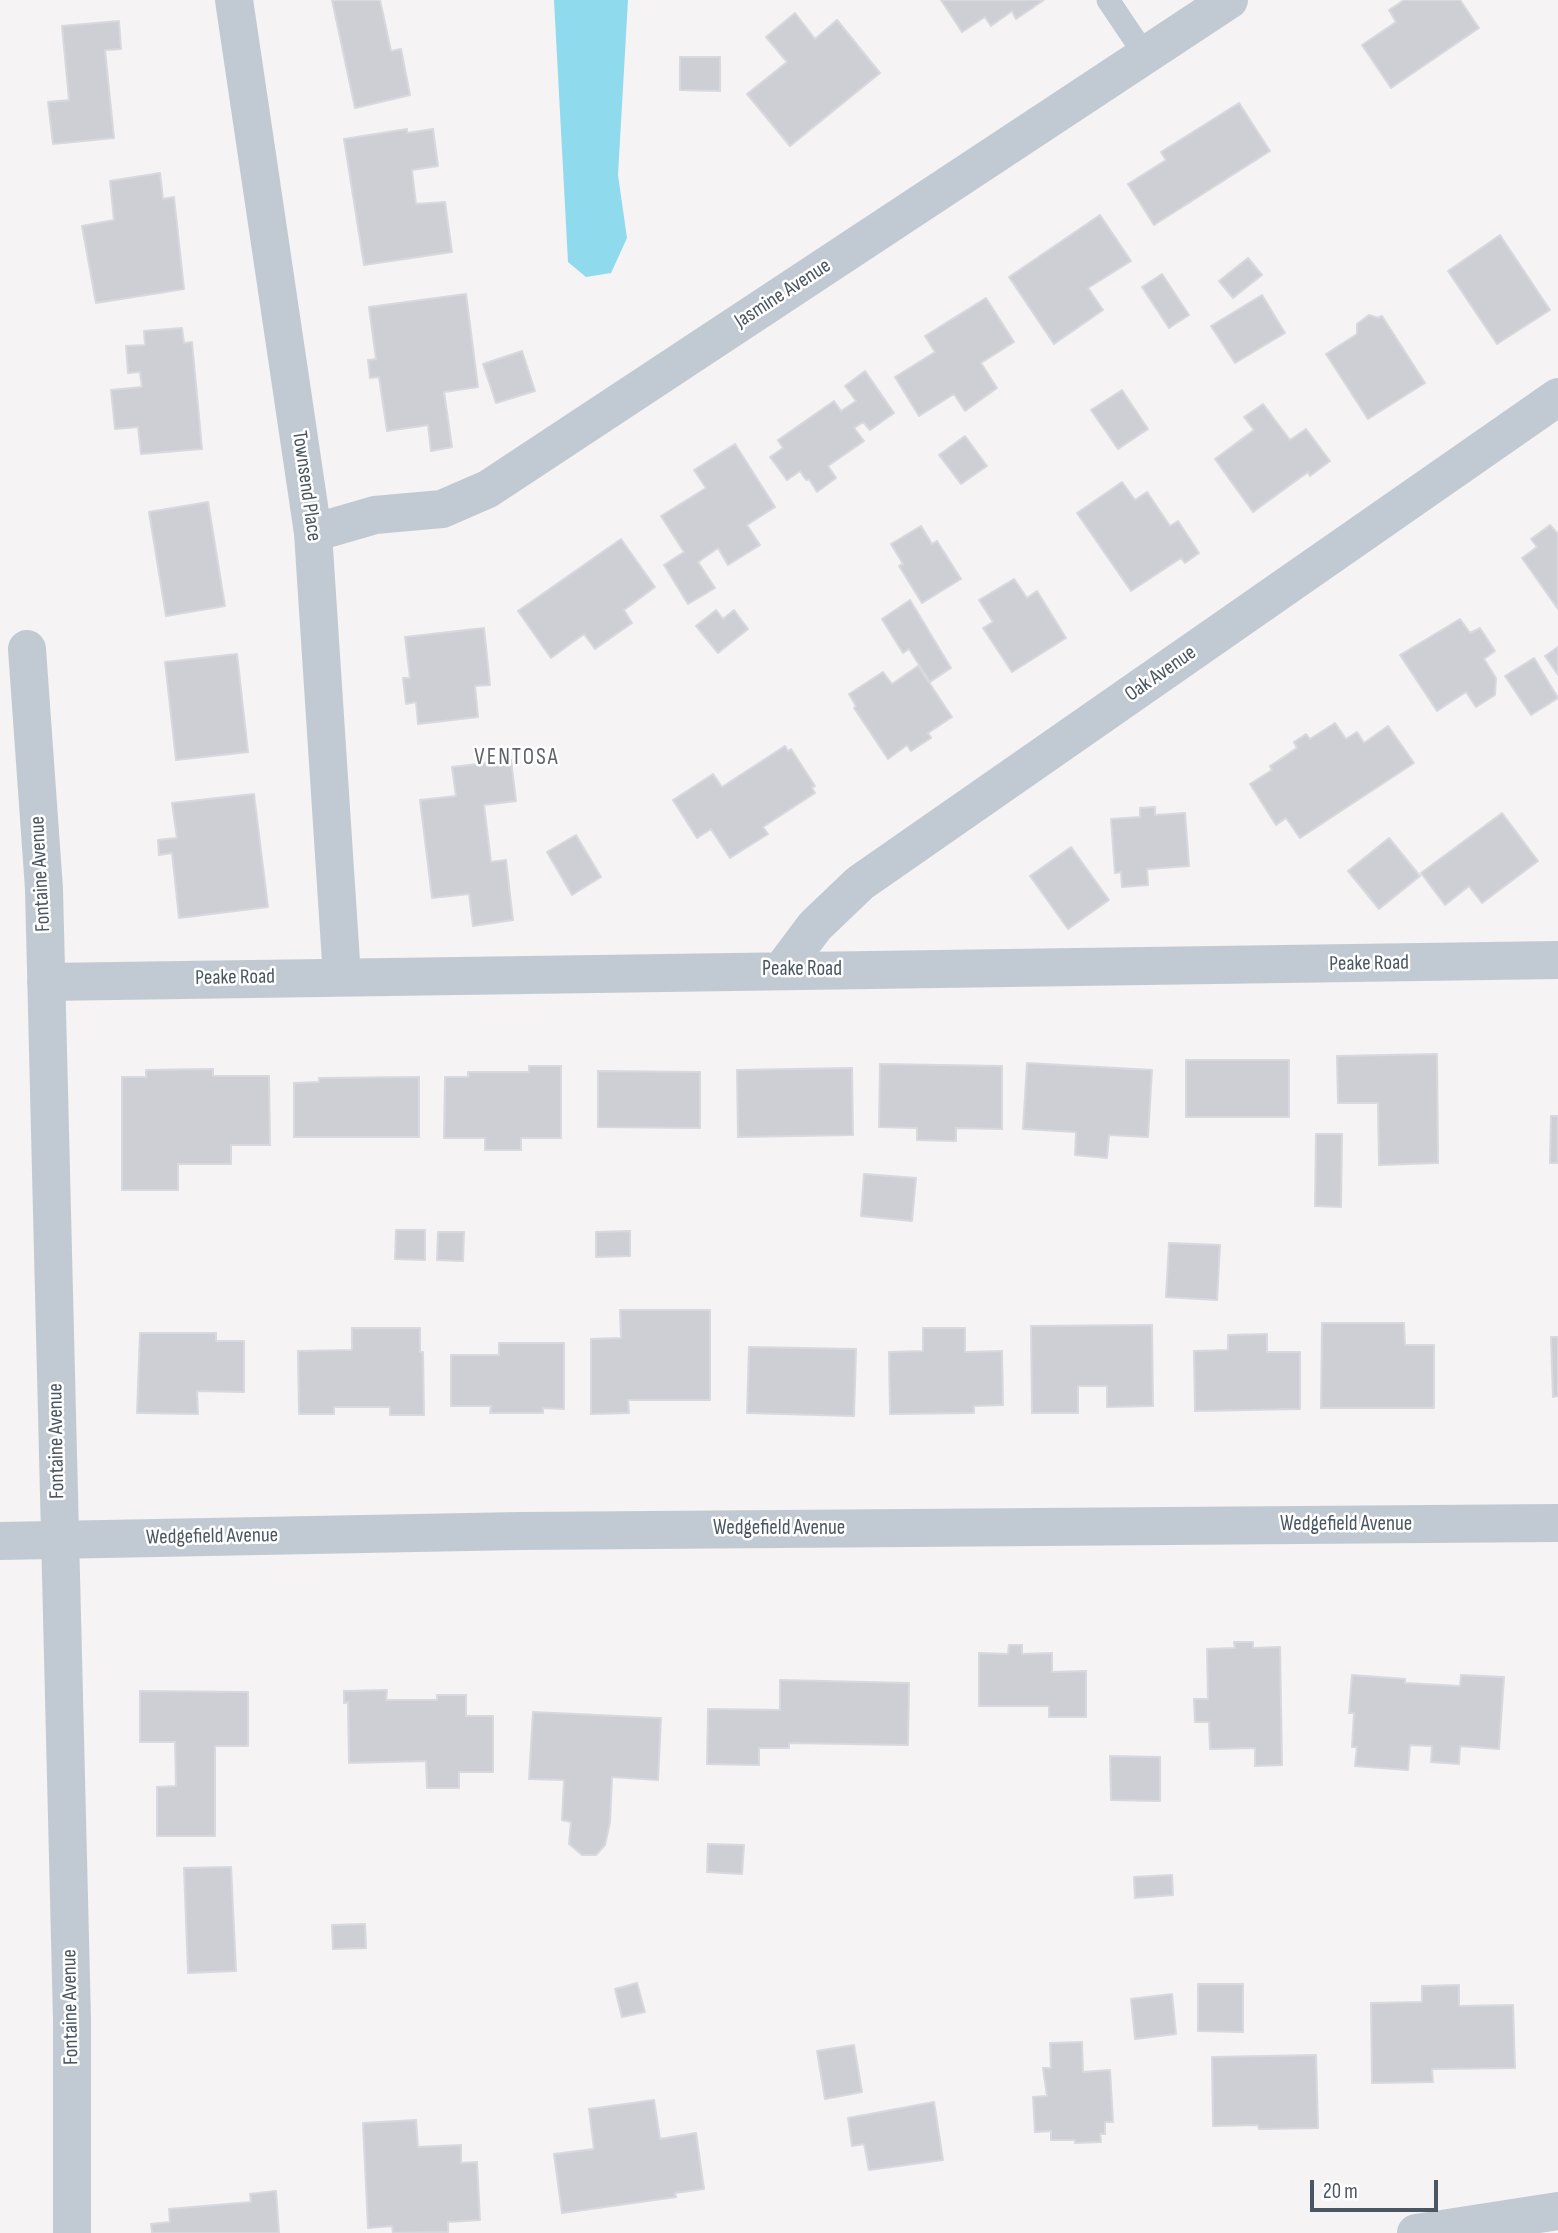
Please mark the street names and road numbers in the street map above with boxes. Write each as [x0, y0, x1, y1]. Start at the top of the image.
street label: Jasmine Avenue [730, 254, 836, 334]
street label: Townsend Place [286, 429, 326, 543]
street label: Oak Avenue [1121, 640, 1201, 708]
street label: Fontaine Avenue [25, 815, 57, 933]
street label: Peake Road [1329, 951, 1409, 977]
street label: Peake Road [762, 957, 842, 983]
street label: Peake Road [195, 965, 275, 991]
street label: Fontaine Avenue [43, 1383, 71, 1499]
street label: Wedgefield Avenue [1280, 1512, 1412, 1538]
street label: Wedgefield Avenue [713, 1516, 845, 1542]
street label: Wedgefield Avenue [146, 1523, 278, 1551]
street label: Fontaine Avenue [57, 1949, 85, 2065]

